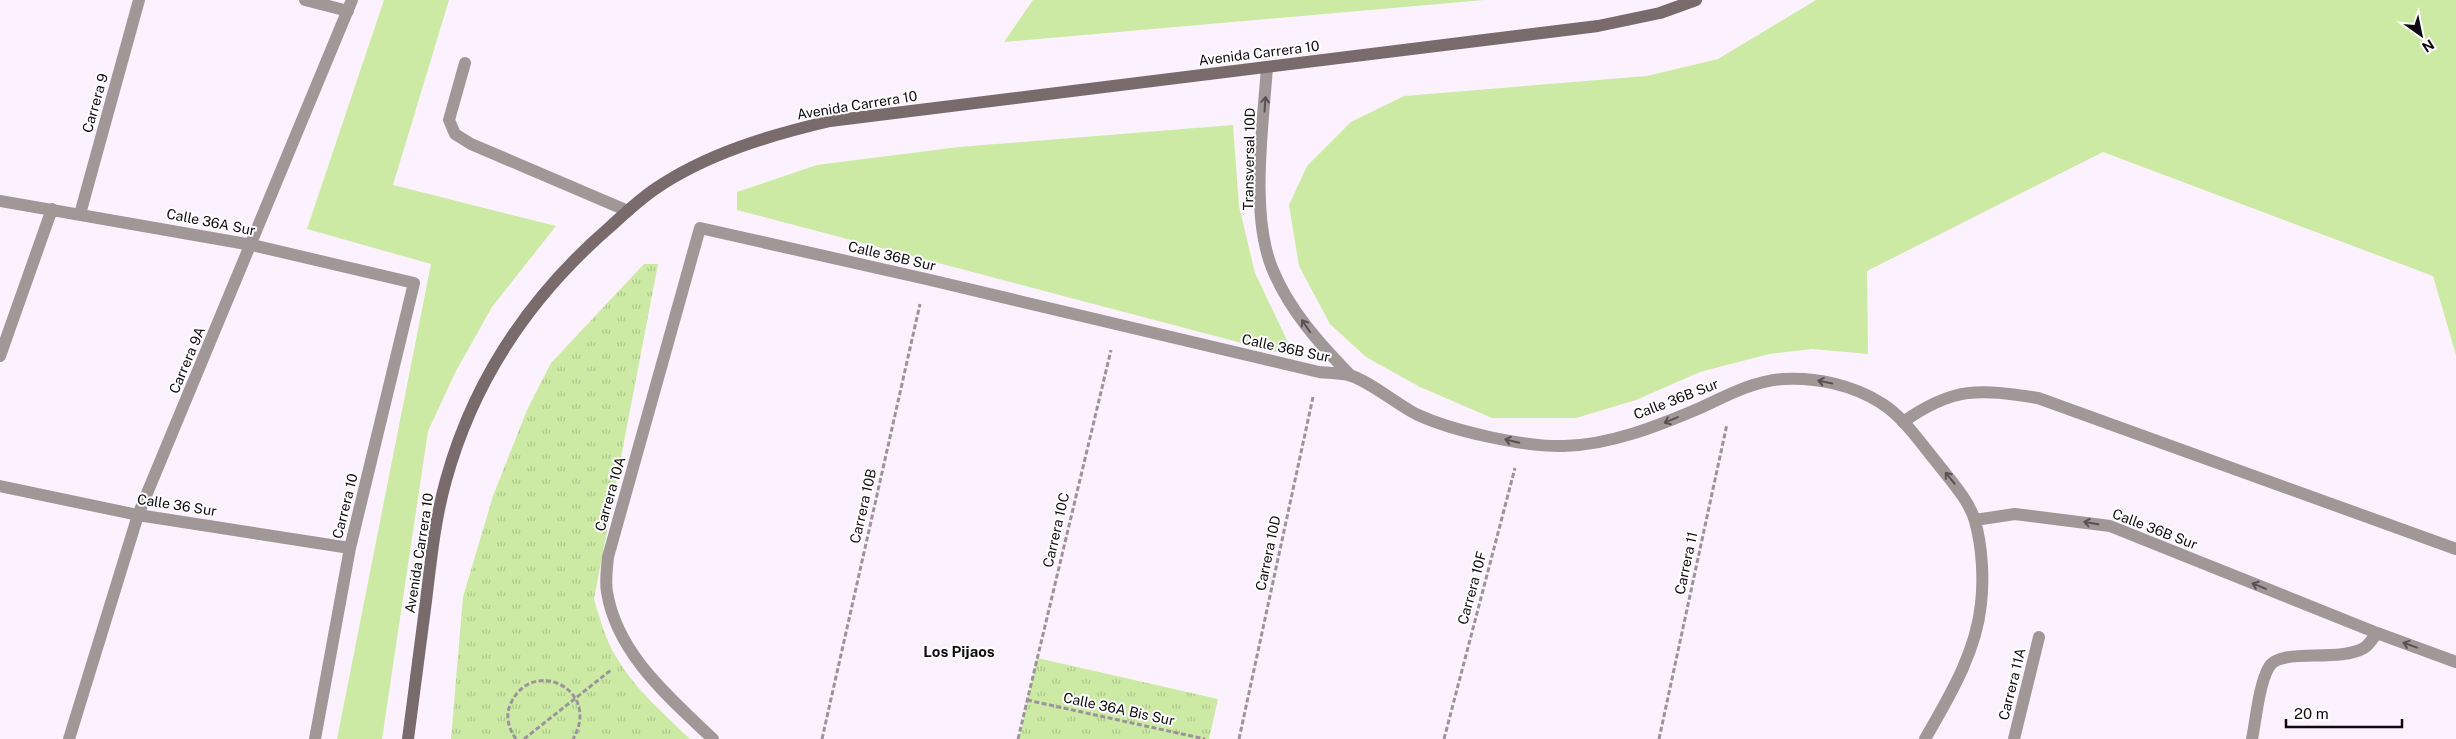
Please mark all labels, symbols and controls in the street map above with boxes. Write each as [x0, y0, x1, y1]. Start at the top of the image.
north arrow [2396, 10, 2446, 60]
text: N [2419, 36, 2437, 56]
street label: Avenida Carrera 10 [1198, 38, 1320, 68]
street label: Carrera 9 [79, 71, 111, 135]
street label: Avenida Carrera 10 [796, 88, 918, 122]
one-way arrow [1260, 96, 1269, 112]
street label: Transversal 10D [1240, 108, 1258, 210]
street label: Calle 36A Sur [165, 206, 257, 238]
street label: Calle 36B Sur [846, 238, 938, 274]
one-way arrow [1301, 319, 1311, 333]
street label: Carrera 9A [166, 324, 208, 396]
street label: Calle 36B Sur [1240, 331, 1332, 365]
street label: Calle 36B Sur [1631, 375, 1721, 423]
one-way arrow [1817, 377, 1833, 387]
one-way arrow [1663, 417, 1678, 426]
one-way arrow [1504, 436, 1520, 445]
street label: Carrera 10A [592, 455, 628, 533]
street label: Carrera 10B [847, 467, 879, 545]
street label: Carrera 10 [329, 472, 361, 540]
one-way arrow [1944, 472, 1955, 485]
street label: Calle 36 Sur [136, 491, 218, 519]
street label: Carrera 10C [1040, 491, 1072, 569]
street label: Avenida Carrera 10 [402, 492, 436, 614]
street label: Calle 36B Sur [2110, 505, 2200, 553]
street label: Carrera 10D [1252, 514, 1284, 592]
one-way arrow [2083, 518, 2099, 528]
street label: Carrera 11 [1672, 530, 1700, 596]
street label: Carrera 10F [1455, 550, 1489, 626]
one-way arrow [2252, 581, 2267, 590]
one-way arrow [2403, 640, 2418, 649]
district label: Los Pijaos [923, 643, 995, 660]
street label: Carrera 11A [1995, 646, 2029, 722]
street label: Calle 36A Bis Sur [1062, 689, 1176, 729]
scale bar [2286, 696, 2402, 728]
text: 20 m [2294, 705, 2329, 722]

